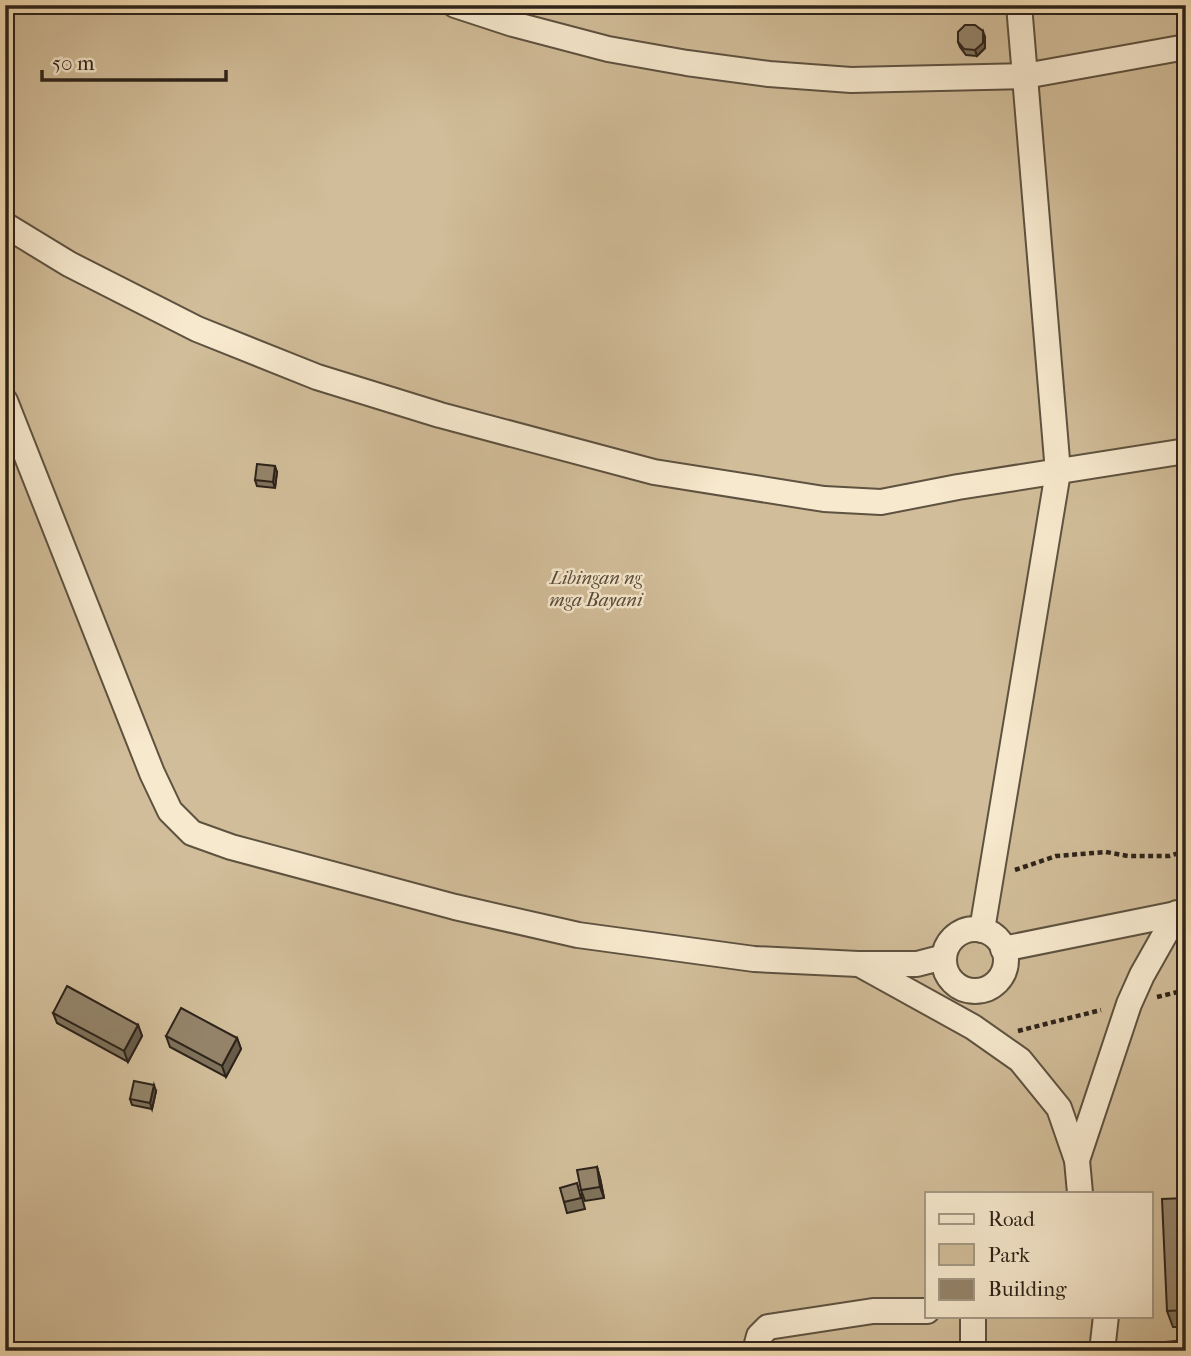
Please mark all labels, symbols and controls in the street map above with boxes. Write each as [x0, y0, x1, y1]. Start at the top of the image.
scale bar [42, 38, 226, 82]
text: 50 m [52, 51, 95, 75]
park label: Libingan ng mga Bayani [548, 567, 644, 611]
legend [925, 1192, 1152, 1318]
text: Road [988, 1207, 1035, 1231]
text: Park [988, 1243, 1030, 1267]
text: Building [988, 1277, 1067, 1301]

